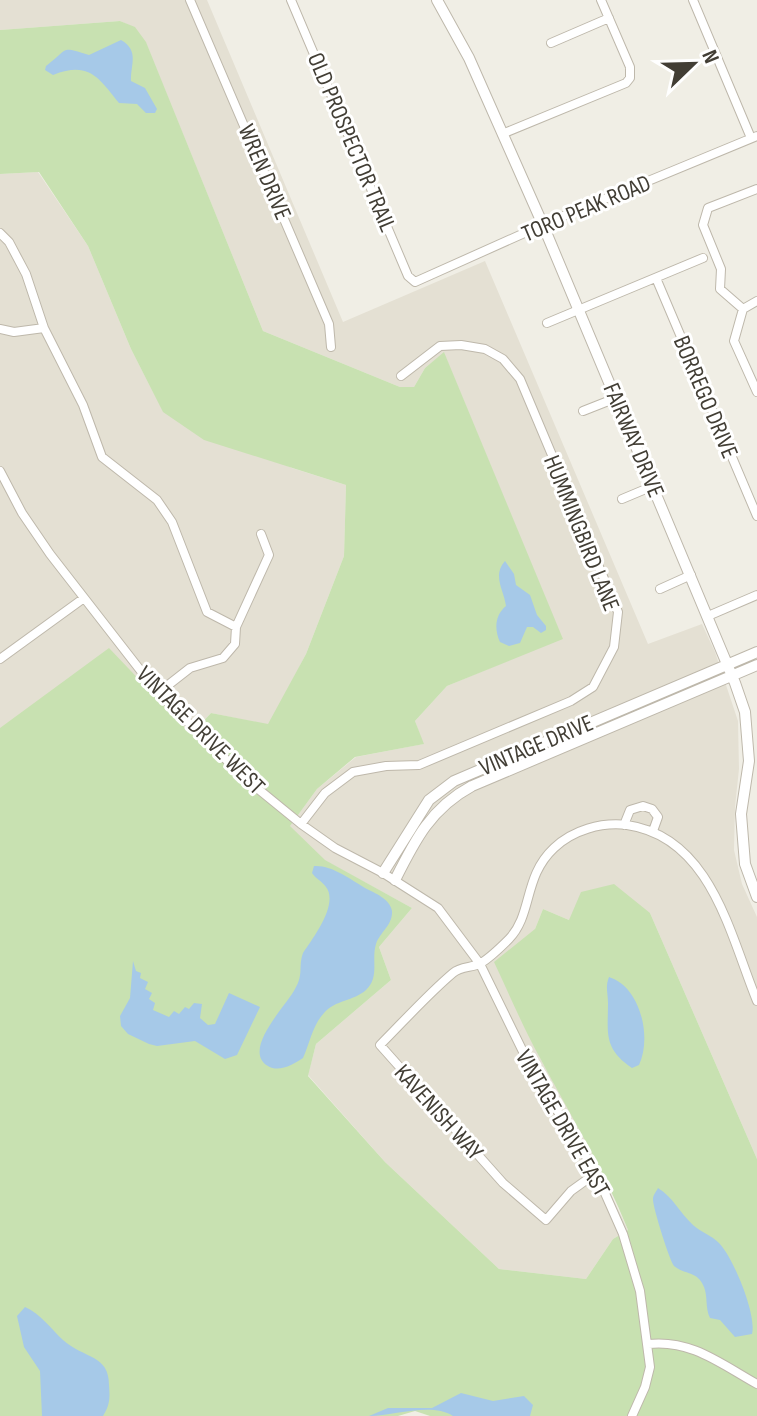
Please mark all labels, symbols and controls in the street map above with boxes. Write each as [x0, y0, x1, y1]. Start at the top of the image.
north arrow [653, 24, 733, 104]
text: N [695, 46, 725, 67]
street label: OLD PROSPECTOR TRAIL [301, 49, 402, 236]
street label: WREN DRIVE [231, 120, 298, 224]
street label: TORO PEAK ROAD [517, 168, 655, 249]
street label: BORREGO DRIVE [667, 332, 744, 463]
street label: FAIRWAY DRIVE [596, 379, 671, 502]
street label: HUMMINGBIRD LANE [537, 451, 626, 615]
street label: VINTAGE DRIVE WEST [130, 660, 271, 801]
street label: VINTAGE DRIVE [475, 708, 598, 782]
street label: VINTAGE DRIVE EAST [509, 1045, 616, 1202]
street label: KAVENISH WAY [388, 1058, 489, 1166]

